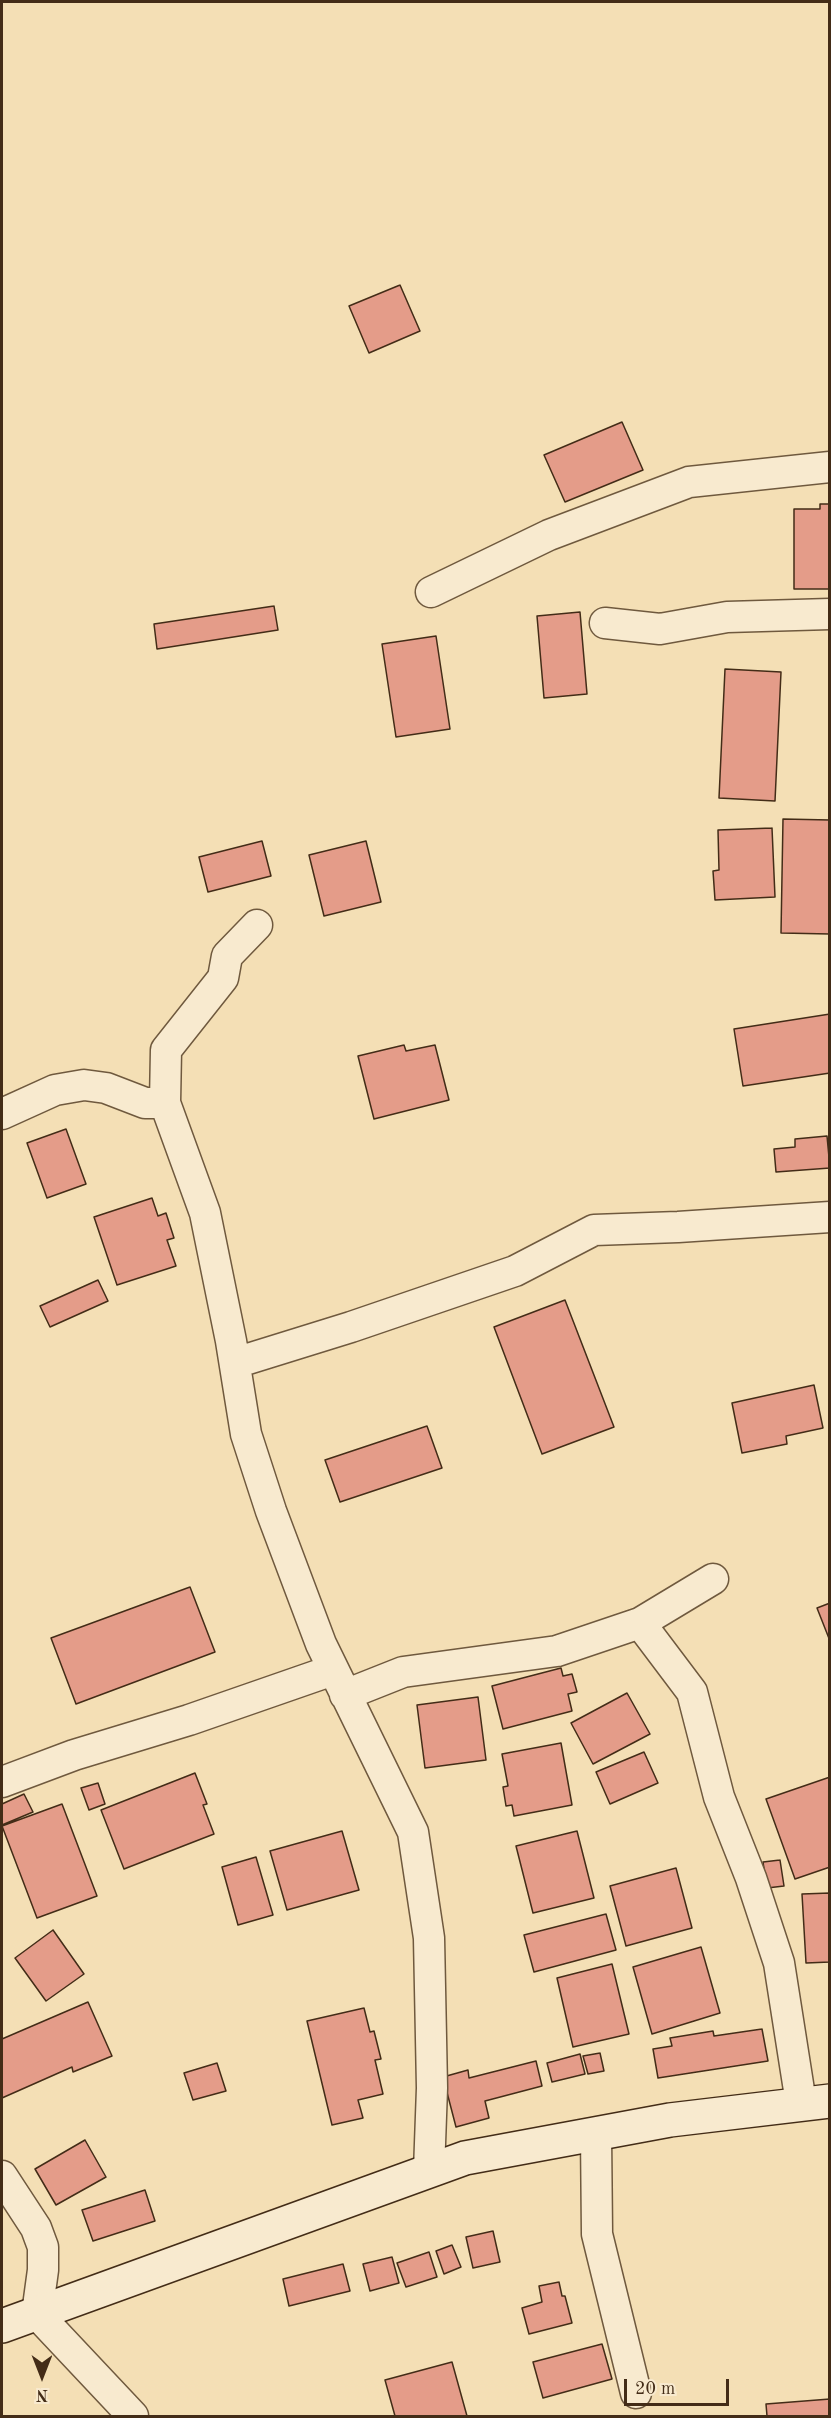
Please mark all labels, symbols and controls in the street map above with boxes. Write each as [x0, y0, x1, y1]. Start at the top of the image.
north arrow [12, 2346, 72, 2406]
scale bar [627, 2367, 732, 2405]
text: 20 m [635, 2380, 675, 2398]
text: N [36, 2386, 48, 2402]

